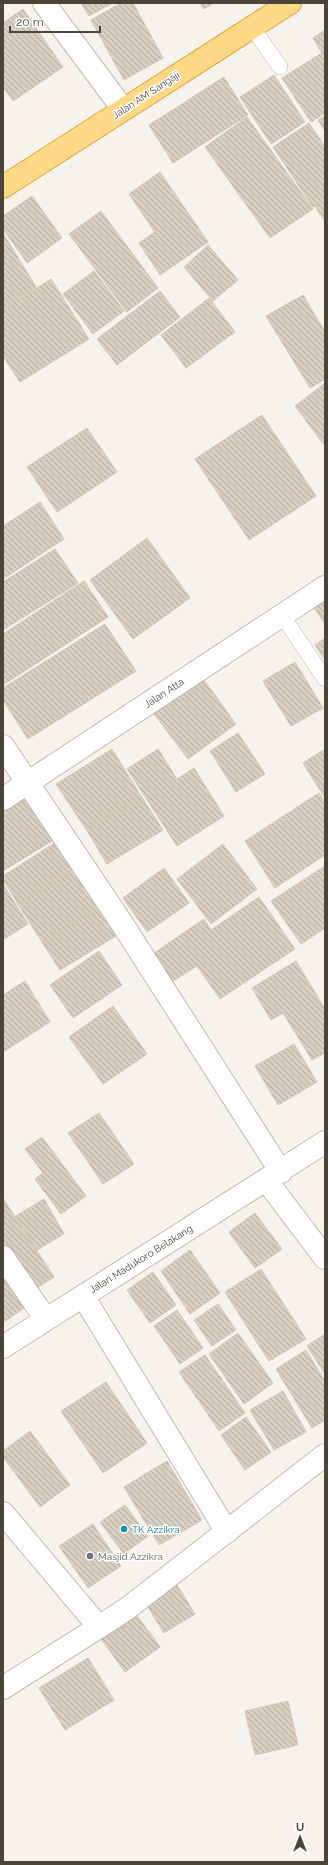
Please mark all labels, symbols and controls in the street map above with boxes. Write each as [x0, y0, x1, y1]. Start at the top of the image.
scale bar [10, 8, 100, 34]
text: 20 m [16, 15, 44, 29]
street label: Jalan AM Sangaji [110, 69, 182, 121]
street label: Jalan Atta [142, 676, 186, 710]
street label: Jalan Madukoro Belakang [87, 1223, 195, 1295]
marker: TK Azzikra [119, 1524, 129, 1534]
place label: TK Azzikra [132, 1524, 180, 1535]
marker: Masjid Azzikra [85, 1551, 95, 1561]
place label: Masjid Azzikra [98, 1551, 163, 1562]
north arrow [280, 1817, 320, 1857]
text: U [296, 1821, 304, 1834]

